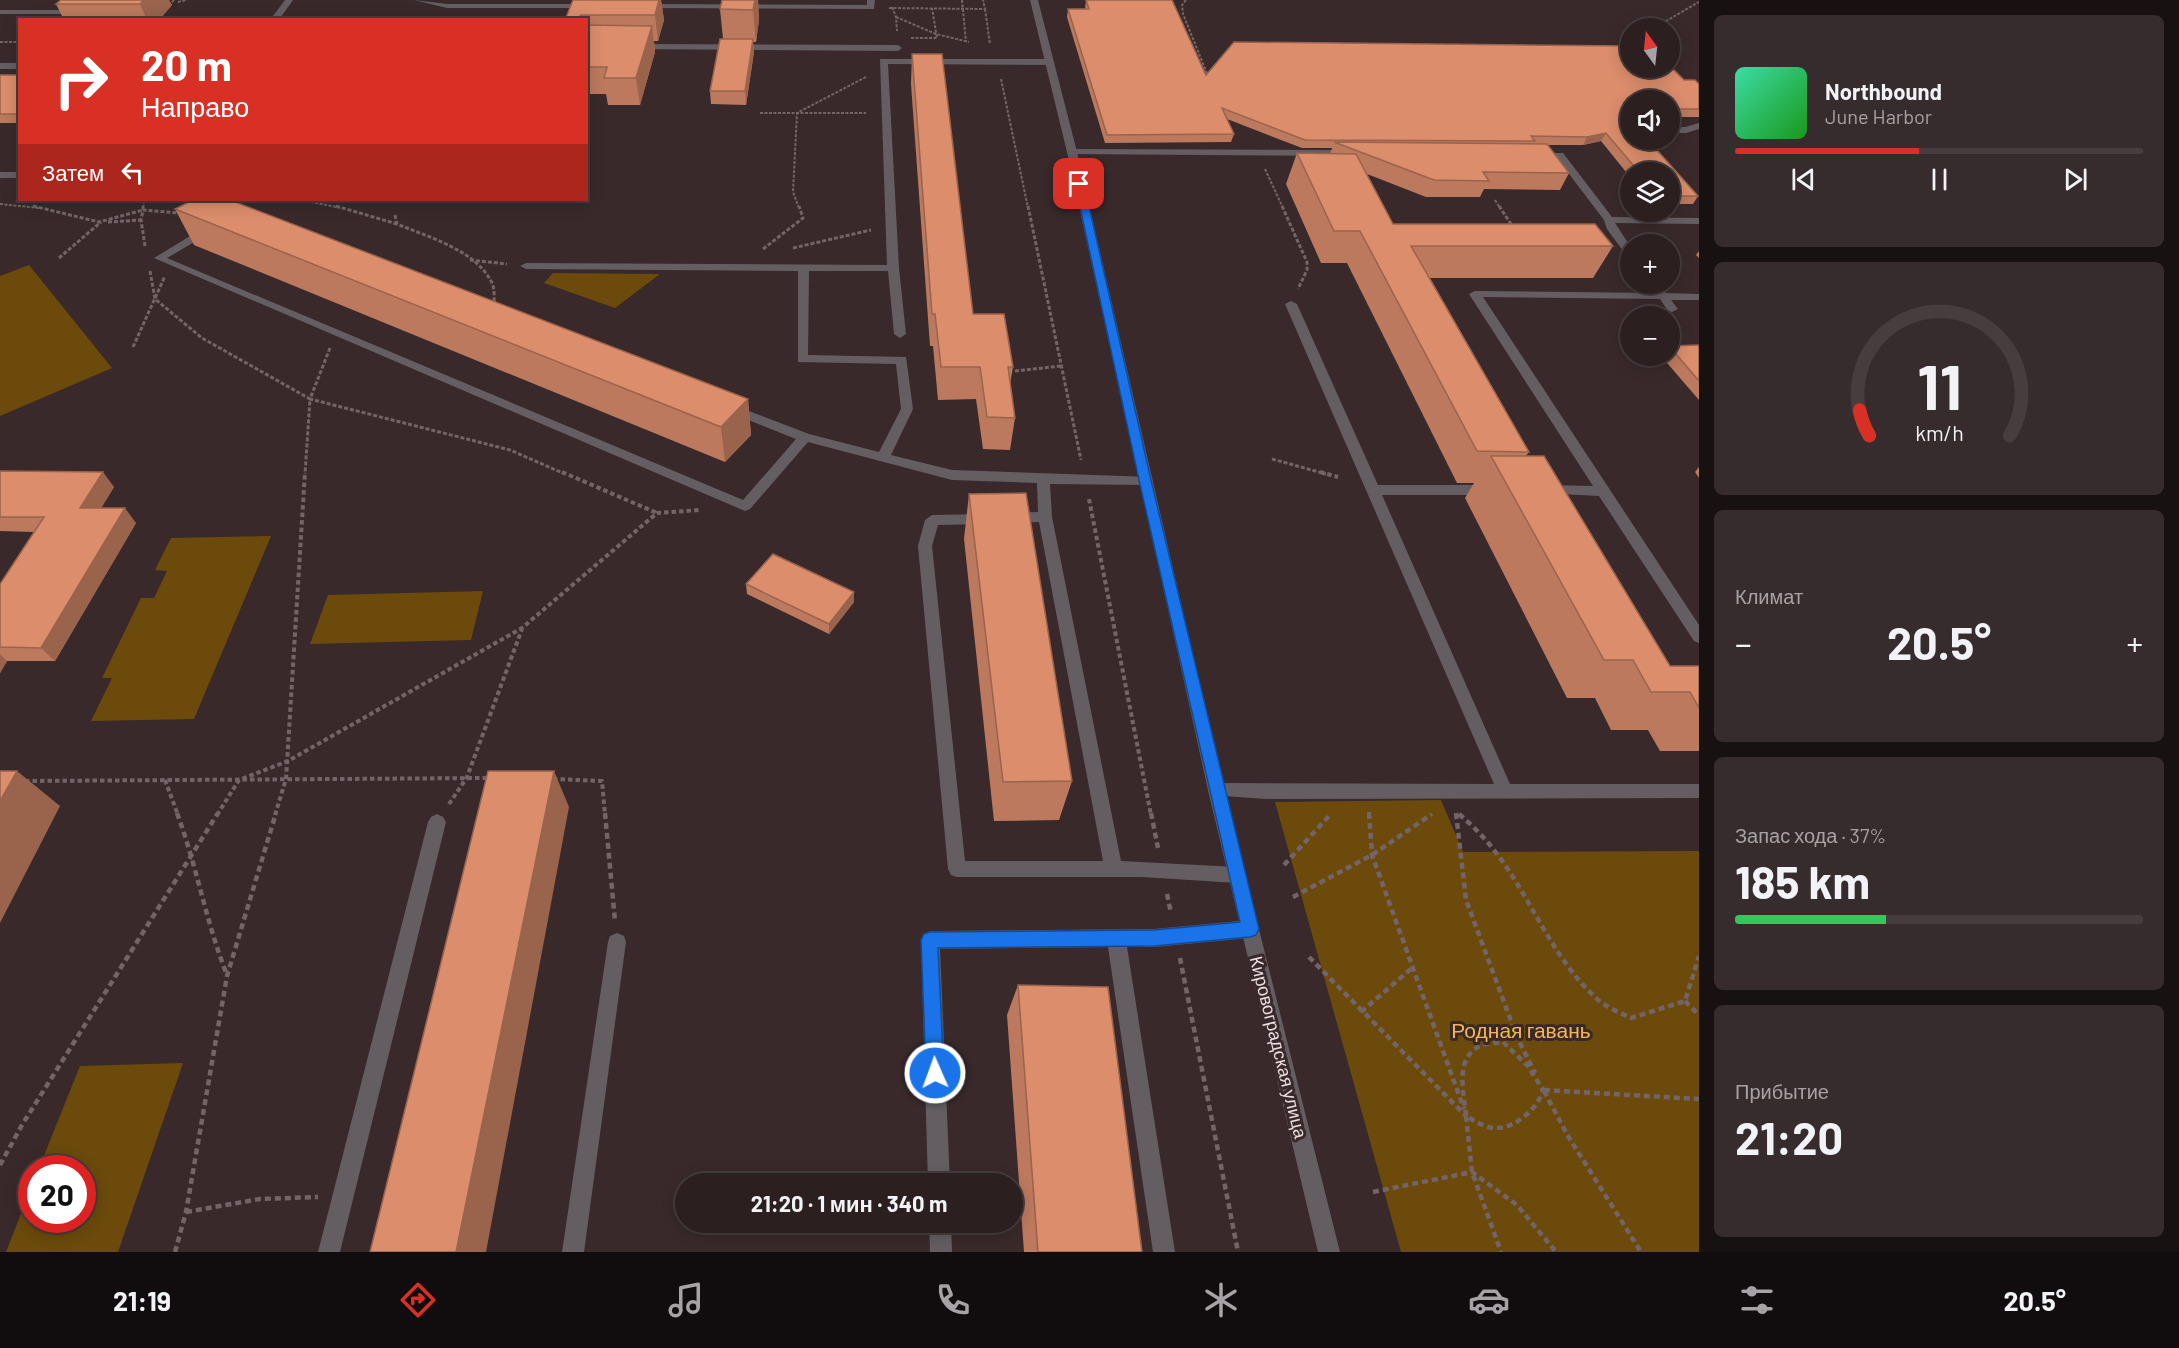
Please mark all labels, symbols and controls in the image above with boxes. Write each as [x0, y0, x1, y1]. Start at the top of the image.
north arrow [1620, 18, 1680, 78]
map controls [1620, 18, 1680, 366]
text: 20 m [141, 39, 232, 89]
icon: right [42, 42, 120, 120]
text: Northbound [1825, 78, 1942, 104]
text: Направо [141, 90, 249, 122]
button: sound [1620, 90, 1680, 150]
text: June Harbor [1825, 104, 1932, 128]
icon: left [116, 156, 149, 189]
pin [1053, 158, 1104, 209]
text: Затем [42, 159, 104, 185]
button: layers [1620, 162, 1680, 222]
icon: previous [1787, 163, 1820, 196]
icon: pause [1923, 163, 1956, 196]
icon: next [2059, 163, 2092, 196]
icon: arrive [1062, 167, 1095, 200]
button: + [1620, 234, 1680, 294]
button: − [1620, 306, 1680, 366]
text: 11 [1917, 348, 1961, 422]
text: km/h [1915, 420, 1963, 445]
text: Климат [1735, 584, 1803, 608]
text: 20.5° [1887, 615, 1991, 669]
text: − [1735, 623, 1752, 663]
text: + [2127, 623, 2143, 663]
text: Запас хода · 37% [1735, 823, 1886, 847]
text: 185 km [1735, 854, 1870, 908]
street label: Кировоградская улица [1246, 954, 1313, 1141]
park label: Родная гавань [1451, 1017, 1591, 1042]
position arrow [903, 1041, 967, 1105]
text: Прибытие [1735, 1079, 1829, 1103]
text: 21:20 [1735, 1110, 1843, 1164]
speed limit sign: 20 [18, 1155, 96, 1233]
text: 21:20 · 1 мин · 340 m [751, 1190, 947, 1216]
icon: directions [397, 1279, 439, 1321]
icon: music [665, 1279, 707, 1321]
icon: phone [932, 1279, 974, 1321]
icon: climate [1200, 1279, 1242, 1321]
icon: car [1468, 1279, 1510, 1321]
icon: filters [1736, 1279, 1778, 1321]
text: 21:19 [113, 1284, 171, 1316]
text: 20.5° [2003, 1284, 2066, 1316]

